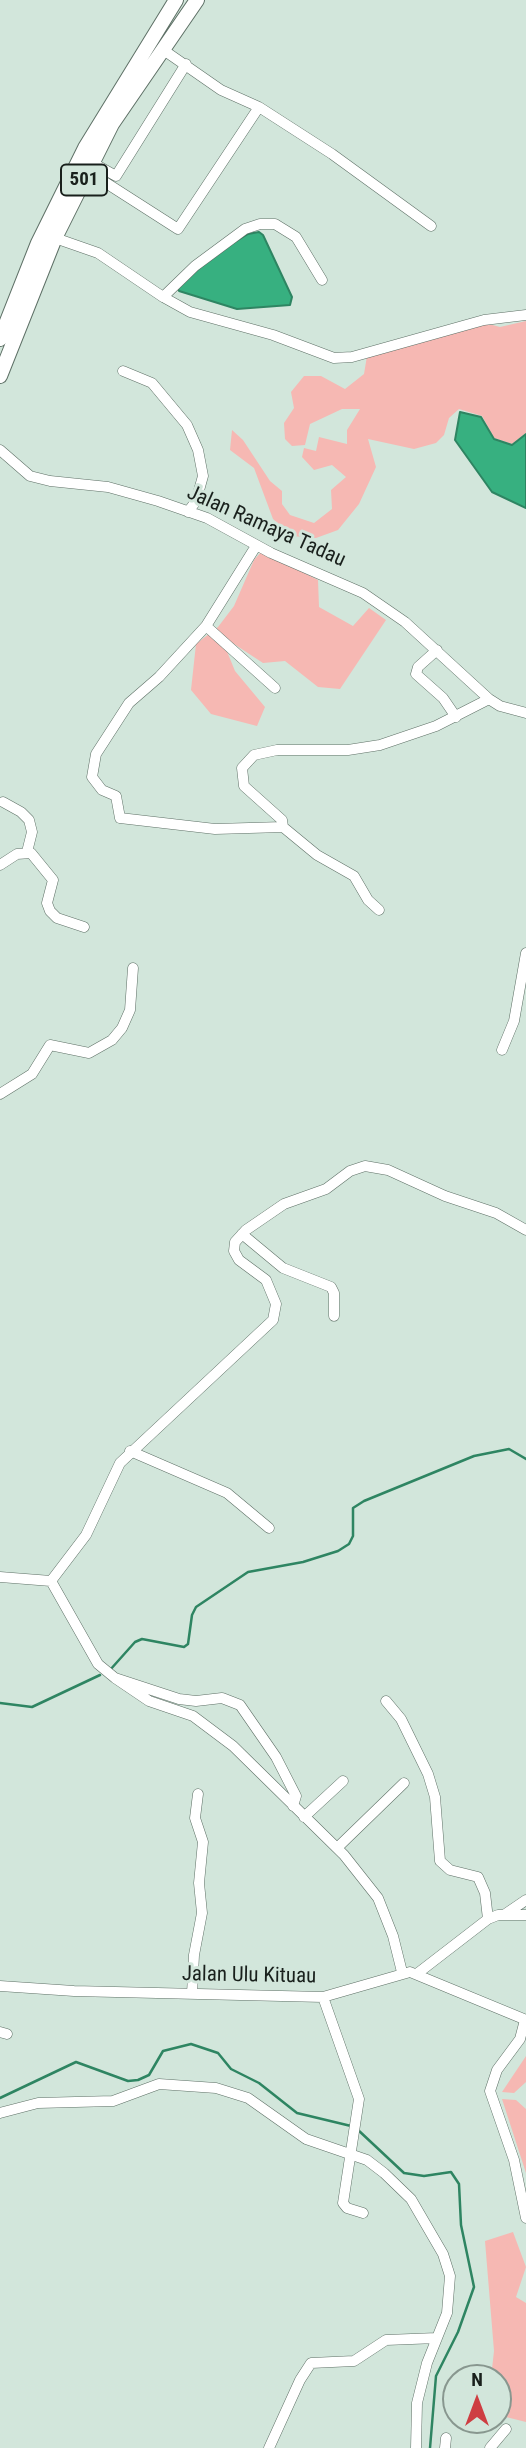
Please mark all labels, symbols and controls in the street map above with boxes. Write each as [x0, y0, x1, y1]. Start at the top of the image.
road number: 501 [61, 164, 107, 196]
street label: Jalan Ramaya Tadau [183, 481, 349, 573]
street label: Jalan Ulu Kituau [182, 1962, 316, 1990]
north arrow [442, 2364, 512, 2434]
text: N [471, 2368, 483, 2391]

